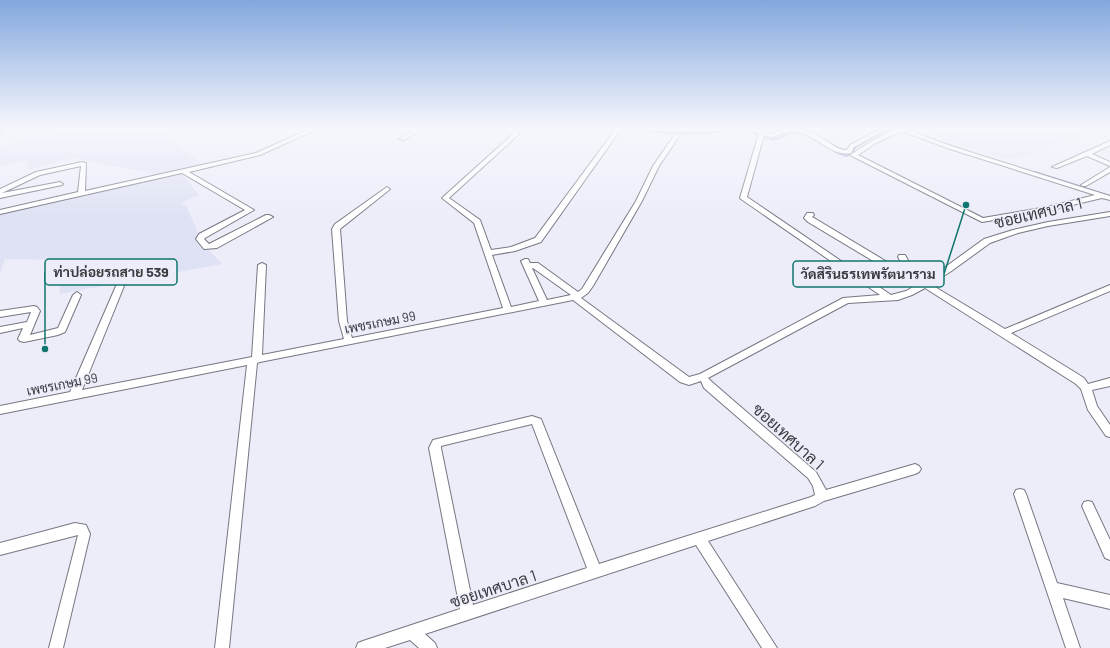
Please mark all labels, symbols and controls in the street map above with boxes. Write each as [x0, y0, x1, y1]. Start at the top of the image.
street label: ซอยเทศบาล 1 [992, 193, 1084, 231]
callout: ท่าปล่อยรถสาย 539 [45, 259, 177, 285]
callout: วัดสิรินธรเทพรัตนาราม [793, 261, 944, 287]
text: ท่าปล่อยรถสาย 539 [53, 263, 169, 280]
text: วัดสิรินธรเทพรัตนาราม [800, 265, 936, 282]
street label: เพชรเกษม 99 [343, 307, 417, 337]
street label: เพชรเกษม 99 [25, 369, 99, 399]
street label: ซอยเทศบาล 1 [749, 399, 829, 473]
street label: ซอยเทศบาล 1 [447, 565, 539, 611]

